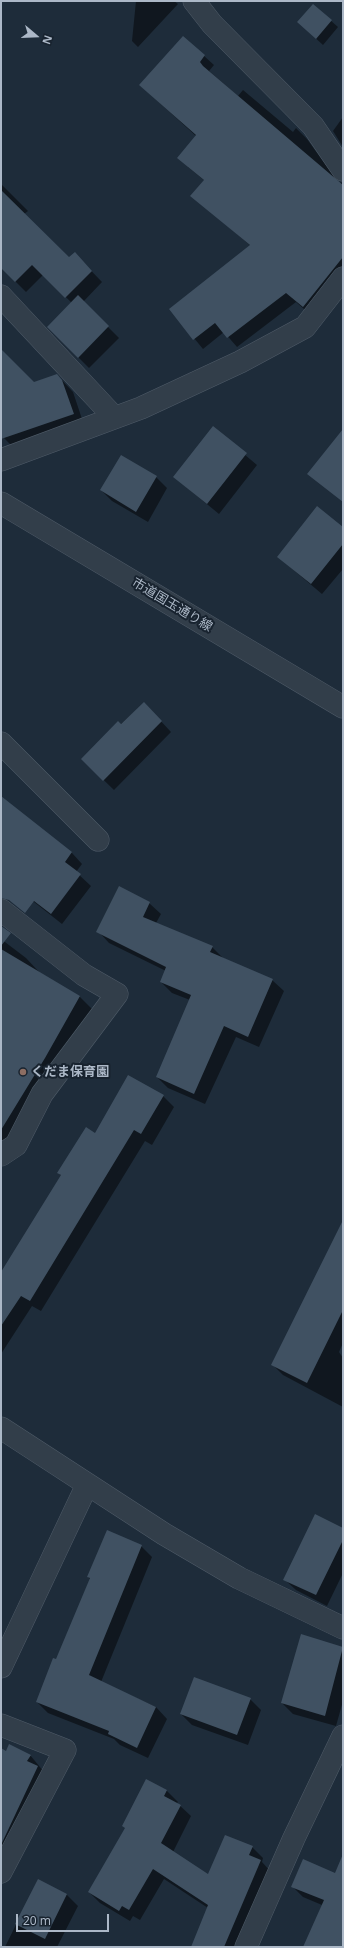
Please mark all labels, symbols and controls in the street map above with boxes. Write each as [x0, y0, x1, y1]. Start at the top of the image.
north arrow [16, 16, 56, 56]
text: N [39, 33, 56, 47]
street label: 市道国玉通り線 [129, 575, 215, 635]
place label: くだま保育園 [31, 1064, 109, 1080]
marker: くだま保育園 [18, 1067, 28, 1077]
scale bar [18, 1906, 111, 1932]
text: 20 m [23, 1912, 51, 1929]

